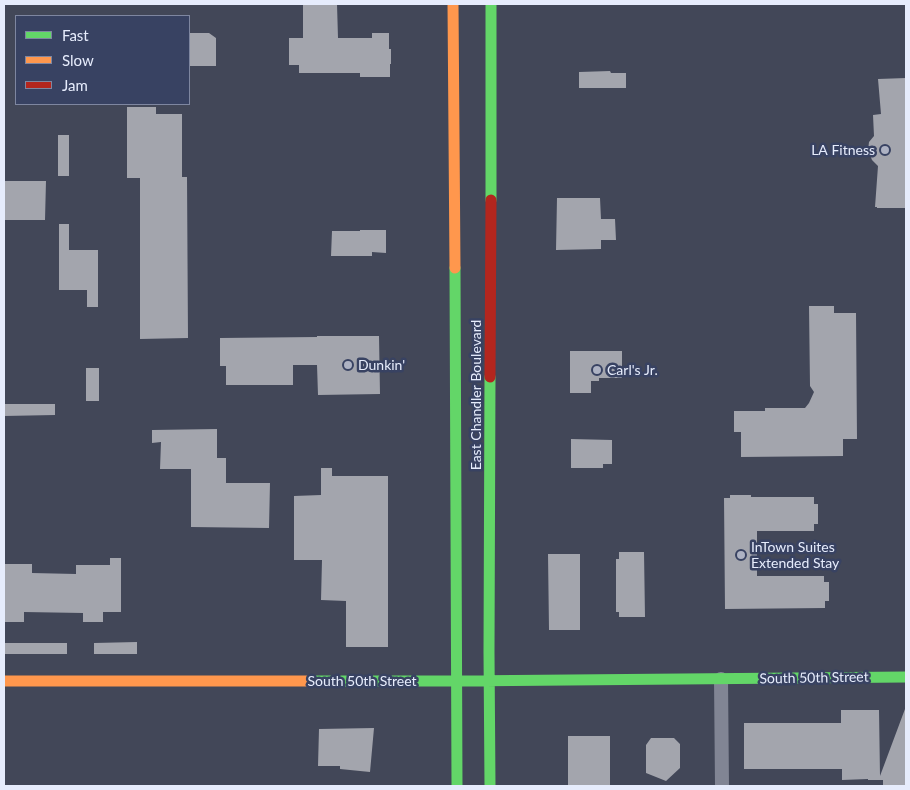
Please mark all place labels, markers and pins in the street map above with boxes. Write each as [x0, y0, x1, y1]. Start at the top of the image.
place label: LA Fitness [811, 142, 875, 158]
marker: LA Fitness [879, 144, 891, 156]
place label: Dunkin' [358, 357, 405, 373]
marker: Dunkin' [342, 359, 354, 371]
place label: Carl's Jr. [607, 362, 658, 378]
marker: Carl's Jr. [591, 364, 603, 376]
place label: InTown Suites Extended Stay [751, 539, 839, 572]
marker: InTown Suites Extended Stay [735, 549, 747, 561]

